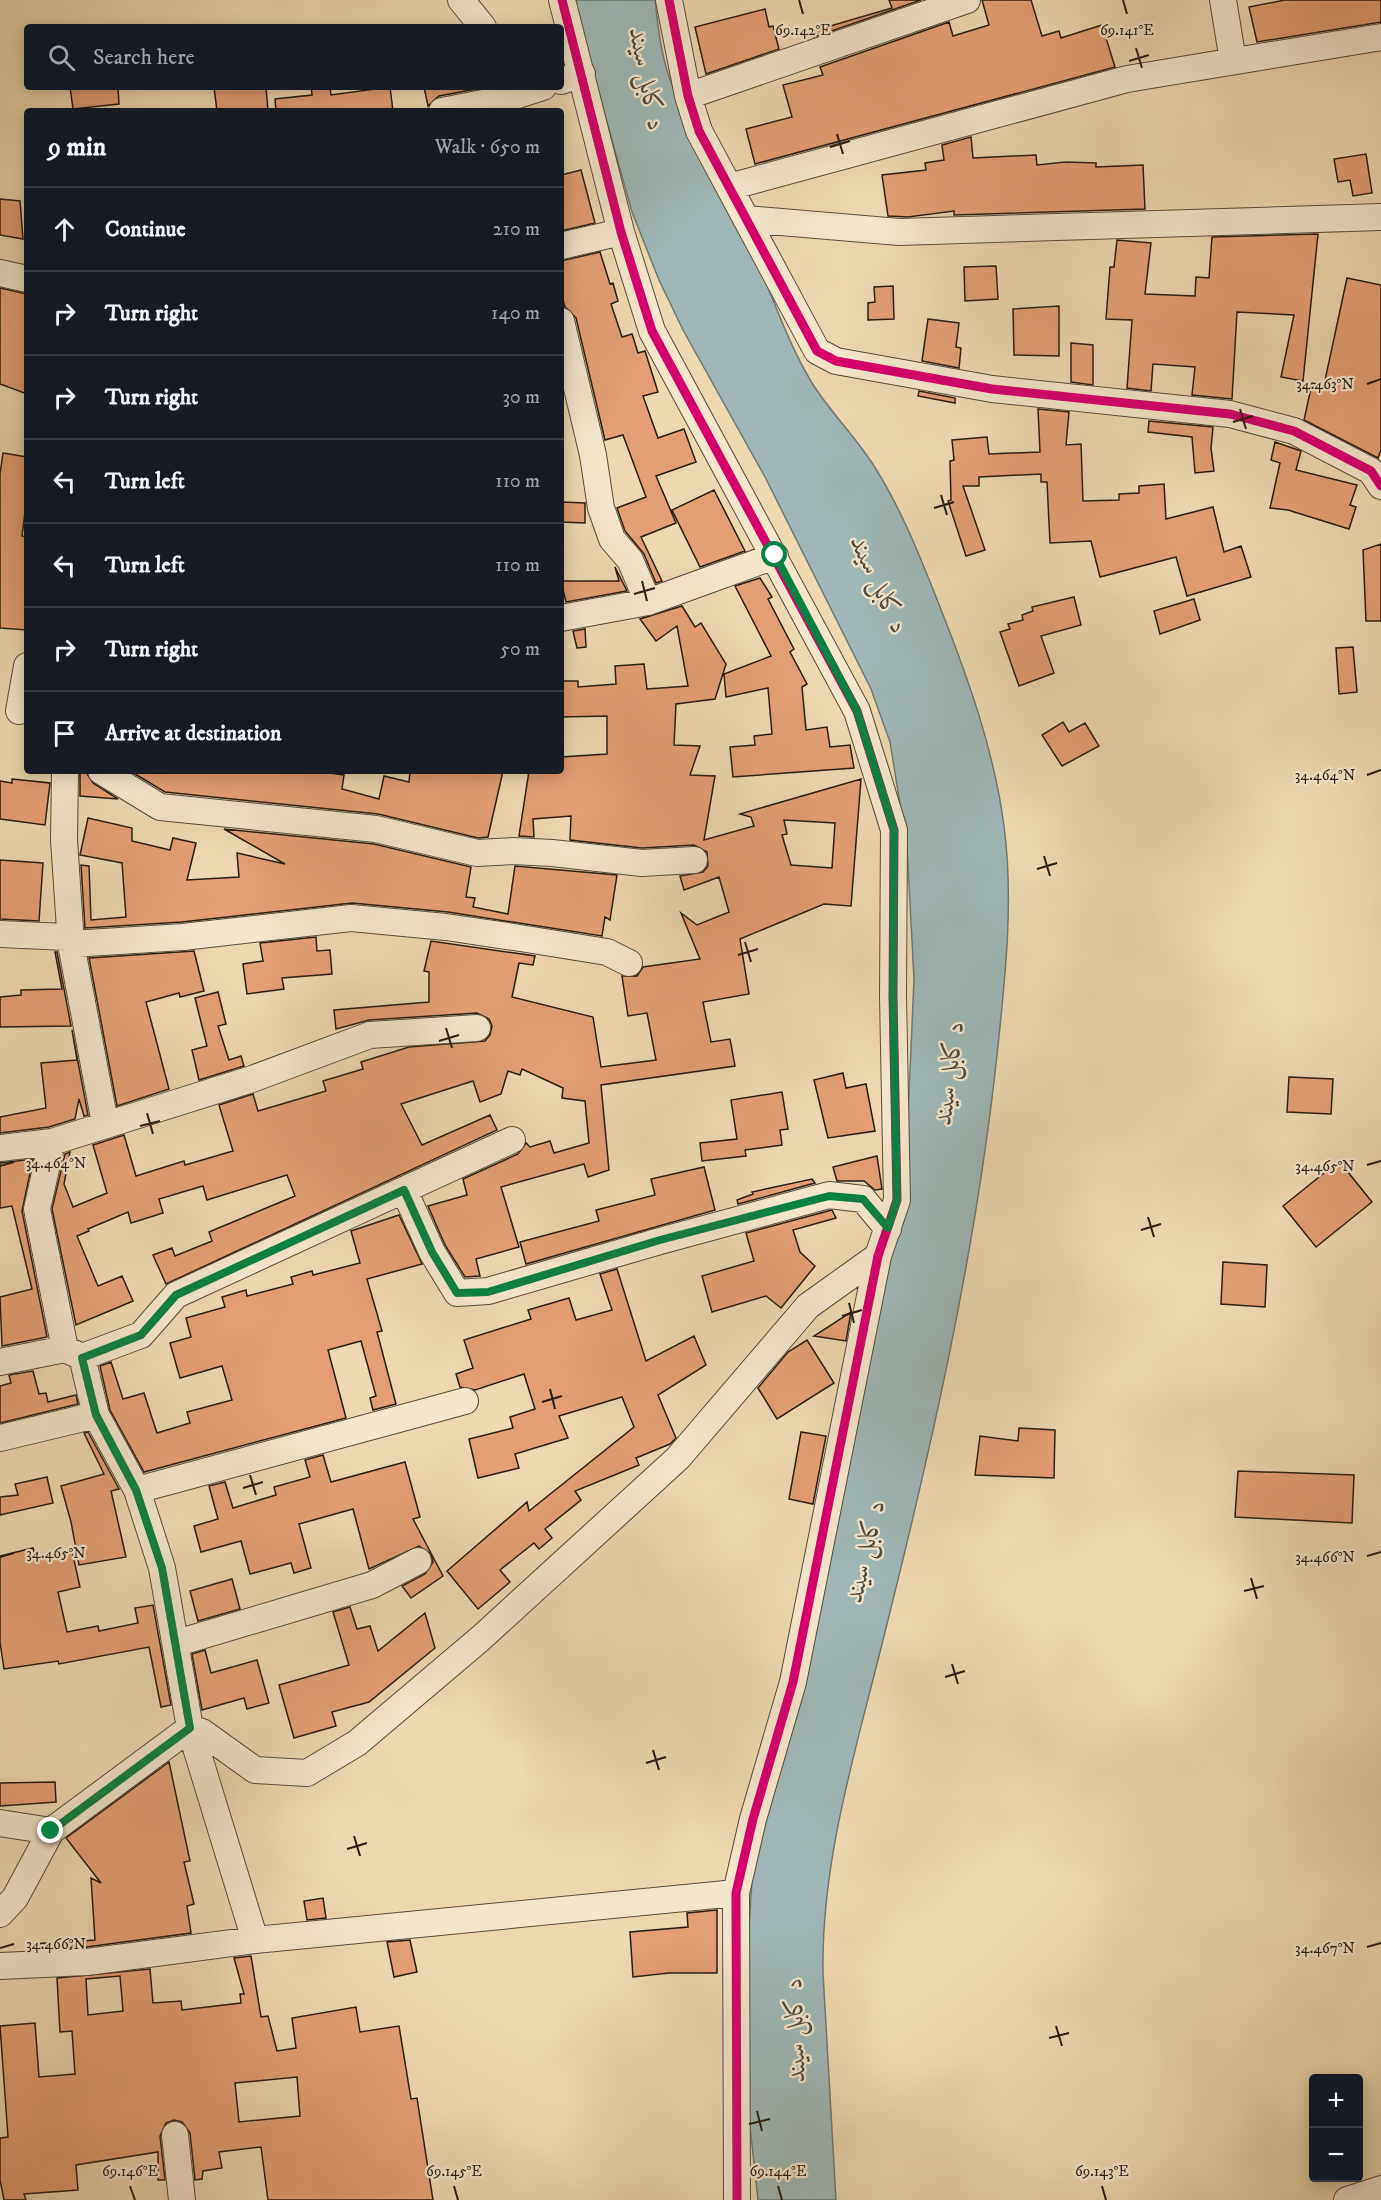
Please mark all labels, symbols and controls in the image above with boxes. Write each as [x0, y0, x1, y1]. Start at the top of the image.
text: 69.142°E [775, 21, 831, 40]
text: 69.141°E [1100, 21, 1154, 40]
search box [24, 24, 564, 90]
water label: د کابل سيند [620, 25, 673, 134]
icon: search [45, 41, 78, 74]
text: Search here [93, 44, 195, 71]
text: 9 min [48, 131, 106, 164]
text: Walk · 650 m [435, 135, 540, 160]
icon: ahead [48, 213, 81, 246]
text: Continue [105, 216, 186, 243]
text: 210 m [493, 217, 540, 242]
icon: right [48, 297, 81, 330]
text: Turn right [105, 300, 198, 327]
text: 140 m [491, 301, 540, 326]
text: 34.463°N [1296, 375, 1354, 394]
icon: right [48, 381, 81, 414]
text: Turn right [105, 384, 198, 411]
text: 30 m [502, 385, 540, 410]
icon: left [48, 465, 81, 498]
text: Turn left [105, 468, 185, 495]
text: 110 m [495, 469, 540, 494]
water label: د کابل سيند [842, 530, 916, 639]
route start [761, 541, 787, 567]
icon: left [48, 549, 81, 582]
text: Turn left [105, 552, 185, 579]
text: 110 m [495, 553, 540, 578]
icon: right [48, 633, 81, 666]
text: Turn right [105, 636, 198, 663]
text: 50 m [500, 637, 540, 662]
icon: arrive [48, 717, 81, 750]
text: Arrive at destination [105, 720, 282, 747]
text: 34.464°N [1295, 766, 1355, 785]
water label: د کابل سيند [927, 1019, 972, 1127]
text: 34.464°N [26, 1154, 86, 1173]
text: 34.465°N [1295, 1157, 1355, 1176]
water label: د کابل سيند [838, 1497, 893, 1606]
text: 34.465°N [26, 1544, 86, 1563]
text: 34.466°N [1295, 1548, 1355, 1567]
route end [37, 1817, 63, 1843]
text: 34.466°N [26, 1935, 86, 1954]
text: 34.467°N [1295, 1939, 1355, 1958]
water label: د کابل سيند [777, 1977, 814, 2083]
map controls [1309, 2074, 1363, 2182]
button: + [1309, 2074, 1363, 2128]
button: − [1309, 2128, 1363, 2182]
text: 69.146°E [102, 2162, 158, 2181]
text: 69.145°E [426, 2162, 482, 2181]
text: 69.144°E [749, 2162, 807, 2181]
text: 69.143°E [1075, 2162, 1129, 2181]

